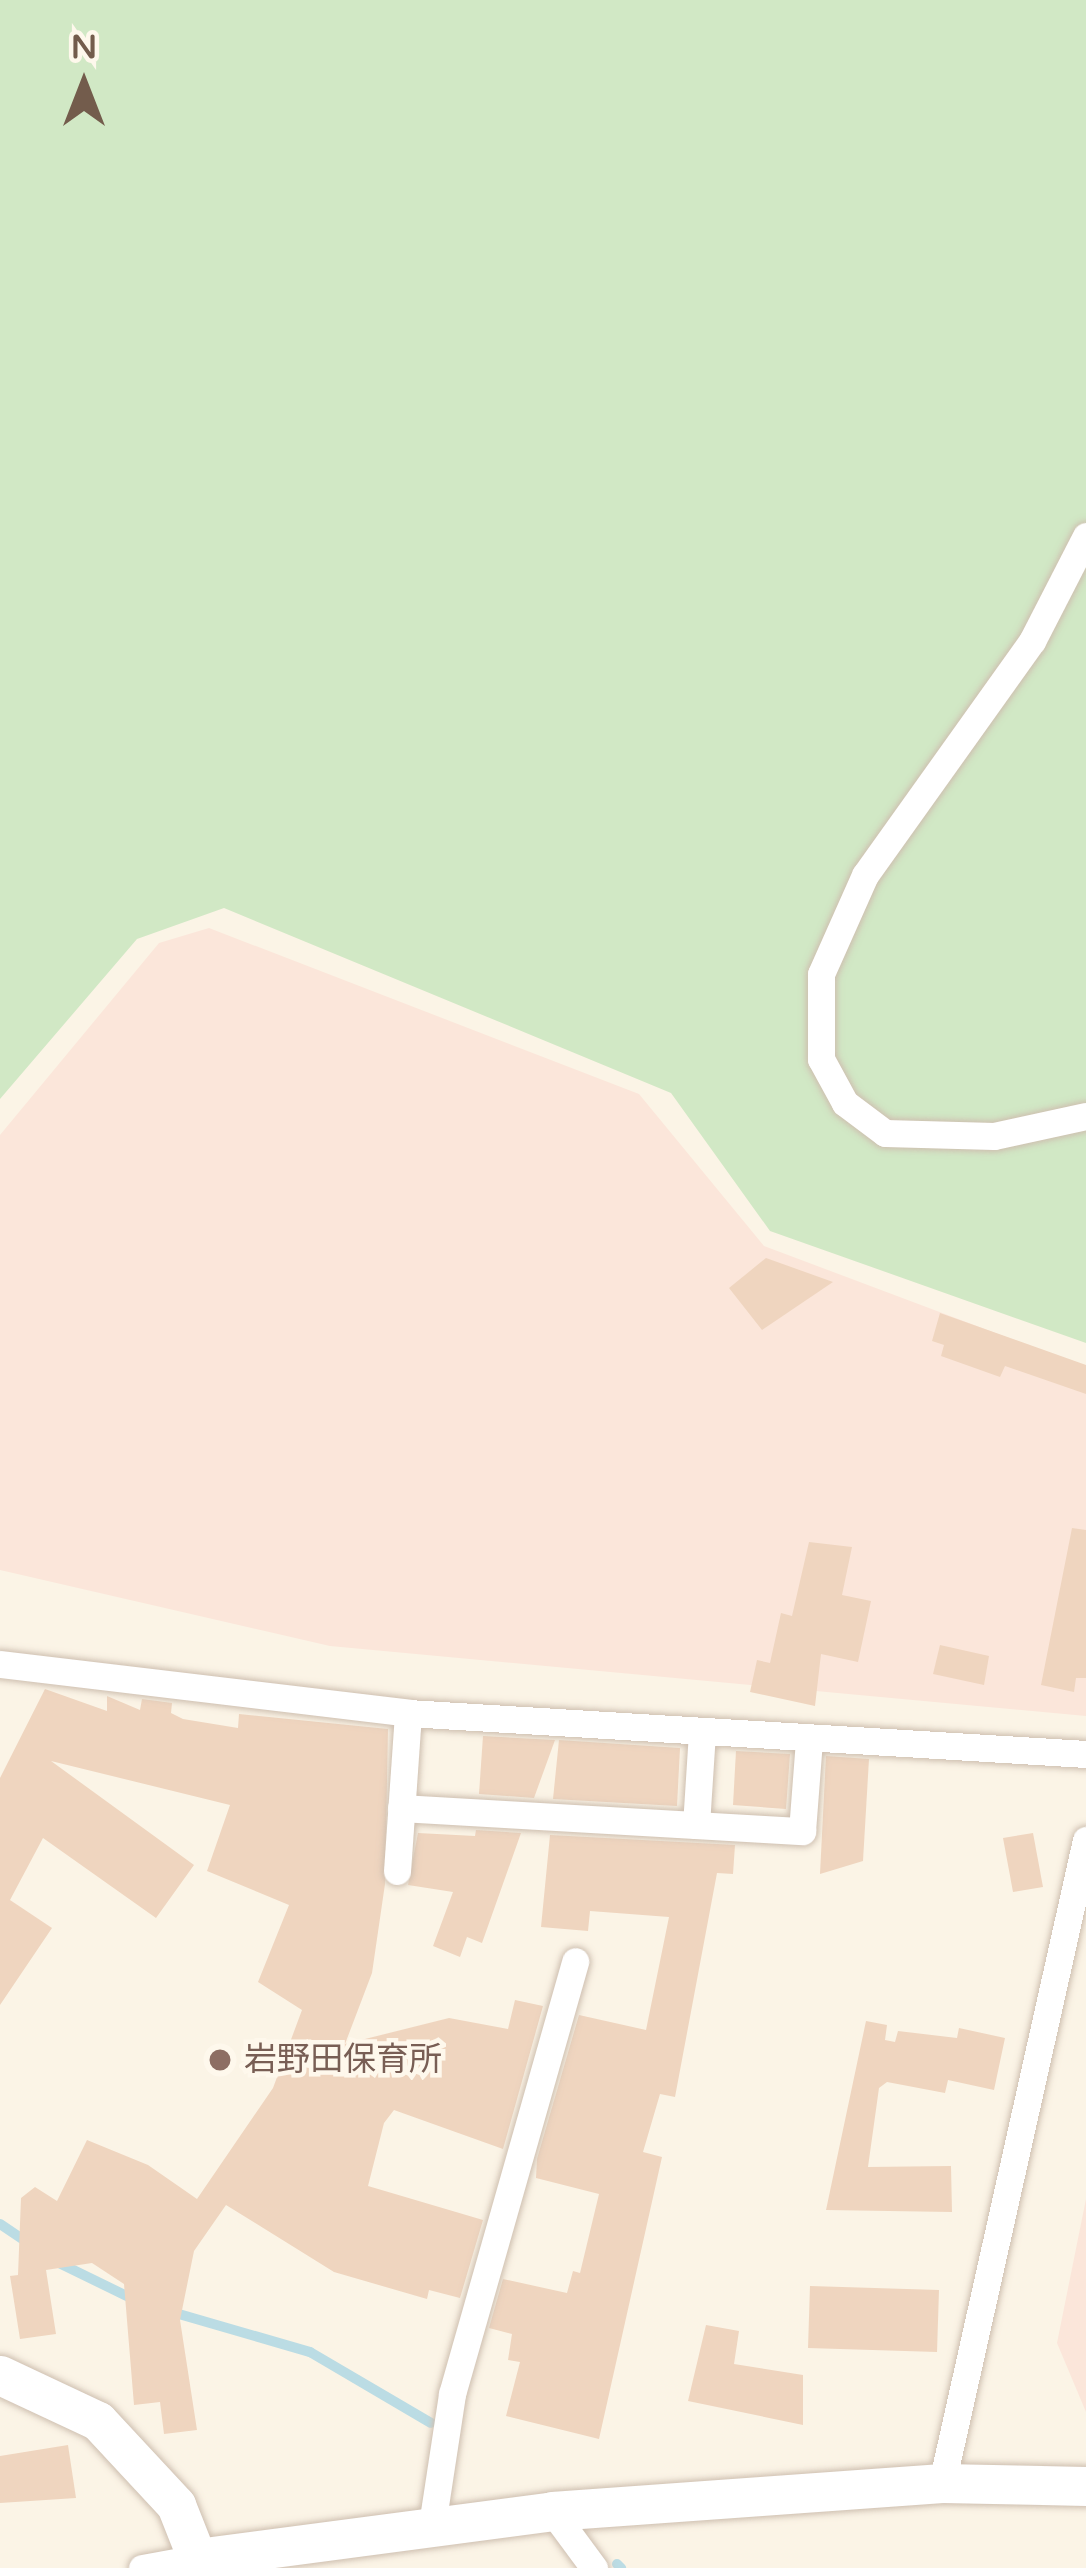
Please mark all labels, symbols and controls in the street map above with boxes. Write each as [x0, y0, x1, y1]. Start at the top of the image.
north arrow [24, 24, 144, 144]
text: N [71, 28, 97, 67]
place label: 岩野田保育所 [244, 2040, 442, 2080]
marker: 岩野田保育所 [207, 2047, 233, 2073]

